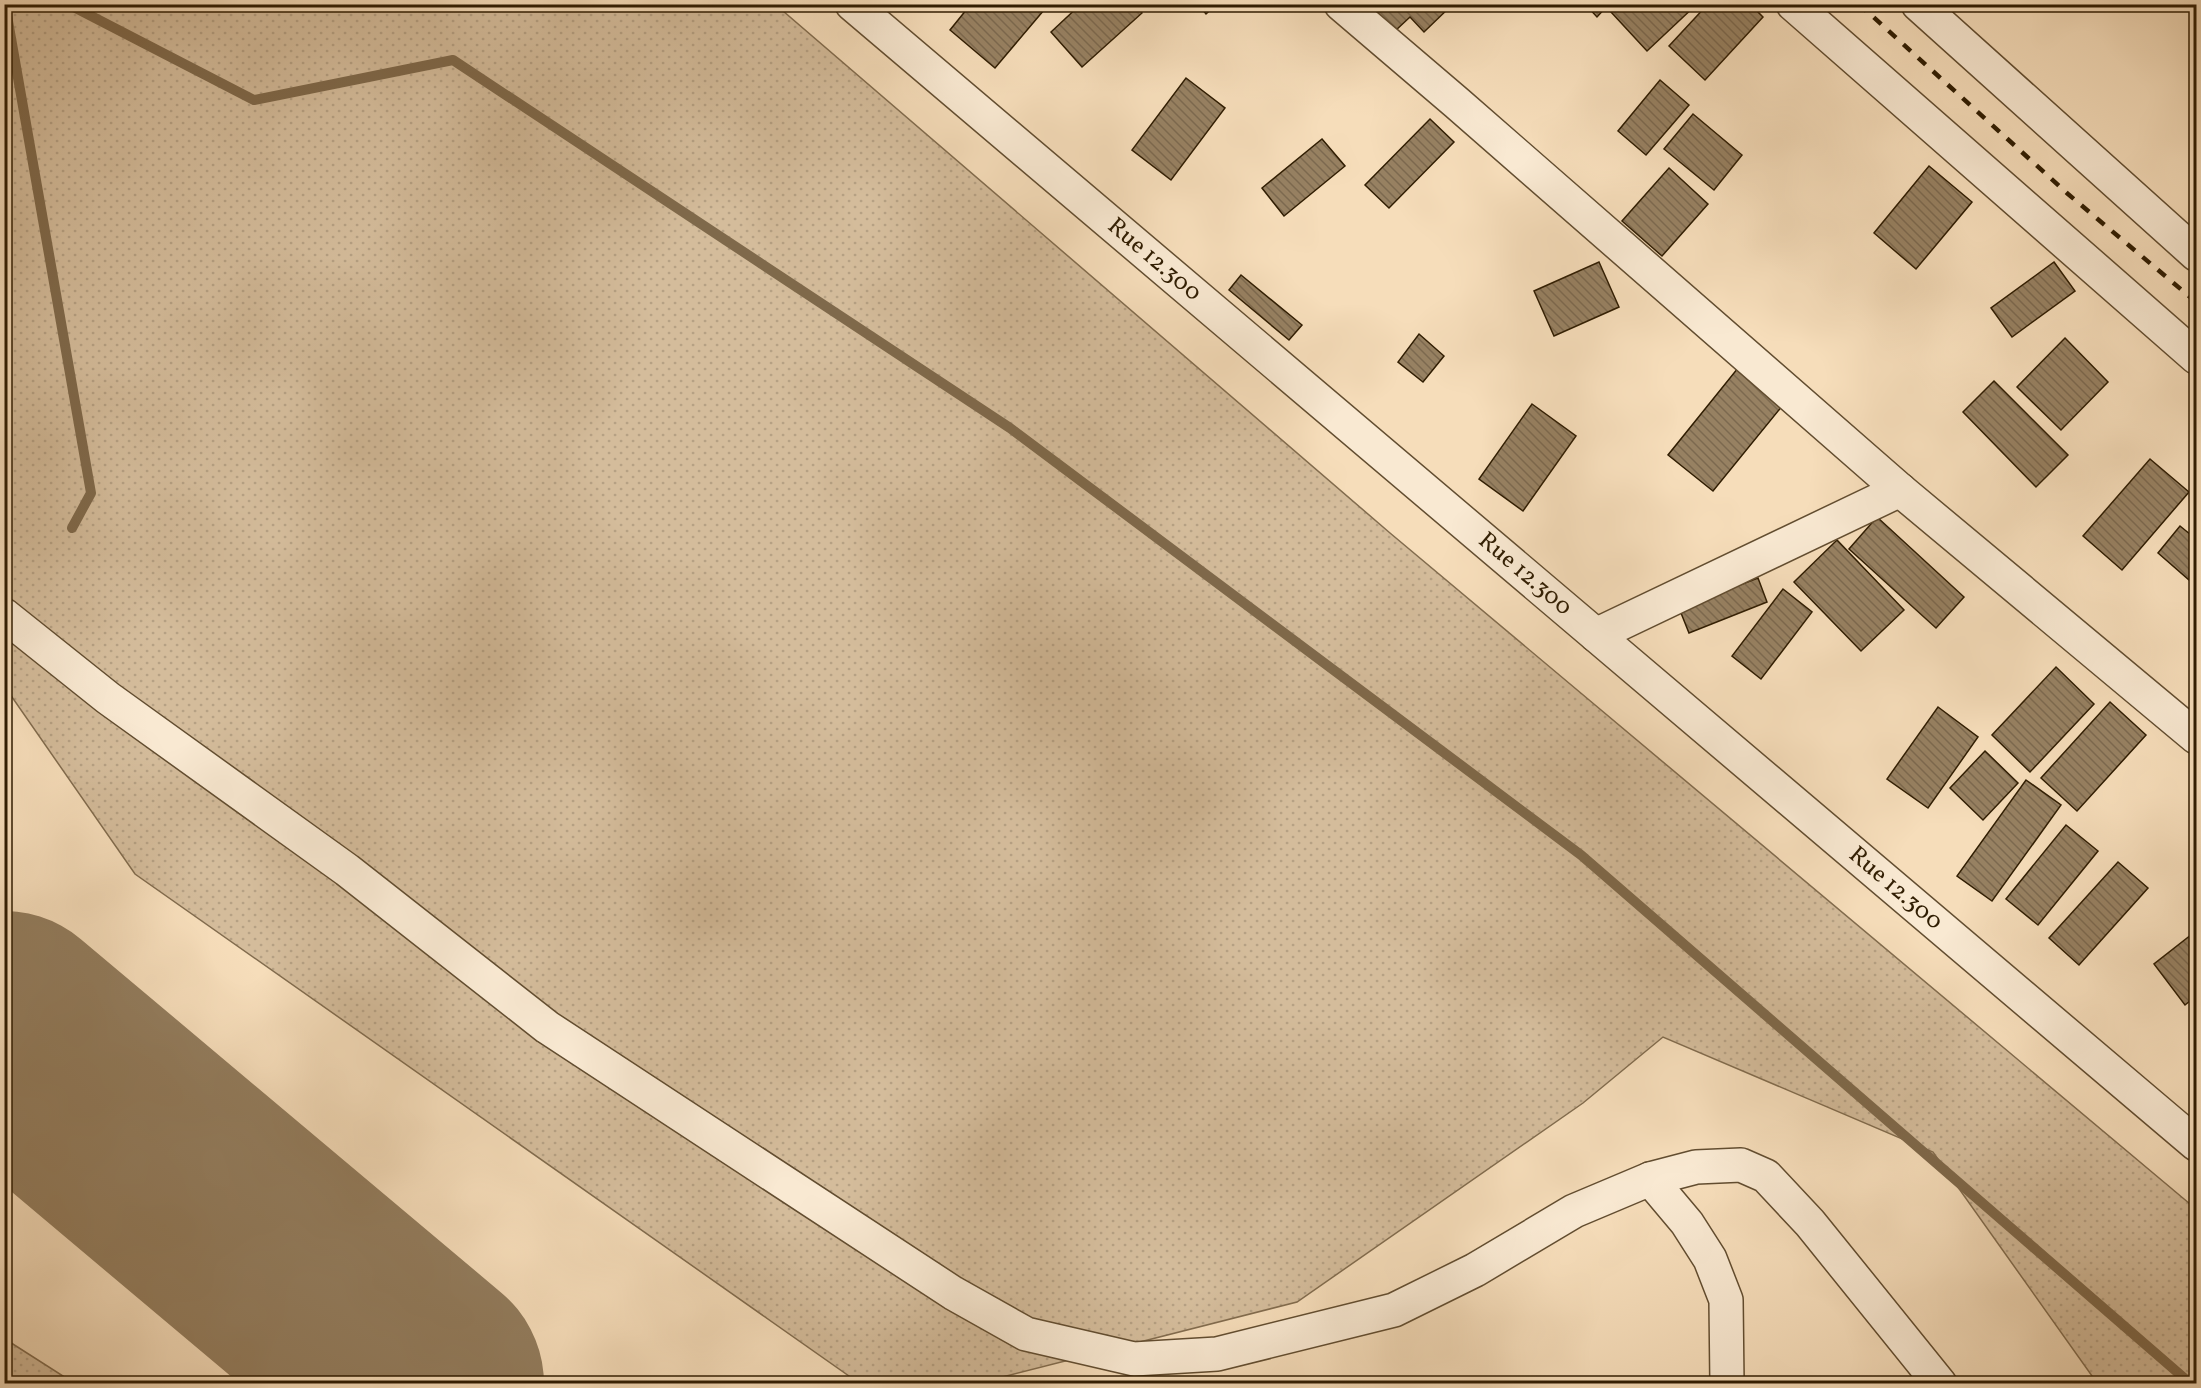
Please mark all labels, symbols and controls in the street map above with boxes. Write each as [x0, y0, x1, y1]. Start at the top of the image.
street label: Rue 12.300 [1099, 210, 1209, 310]
street label: Rue 12.300 [1470, 525, 1579, 624]
street label: Rue 12.300 [1841, 839, 1950, 939]

